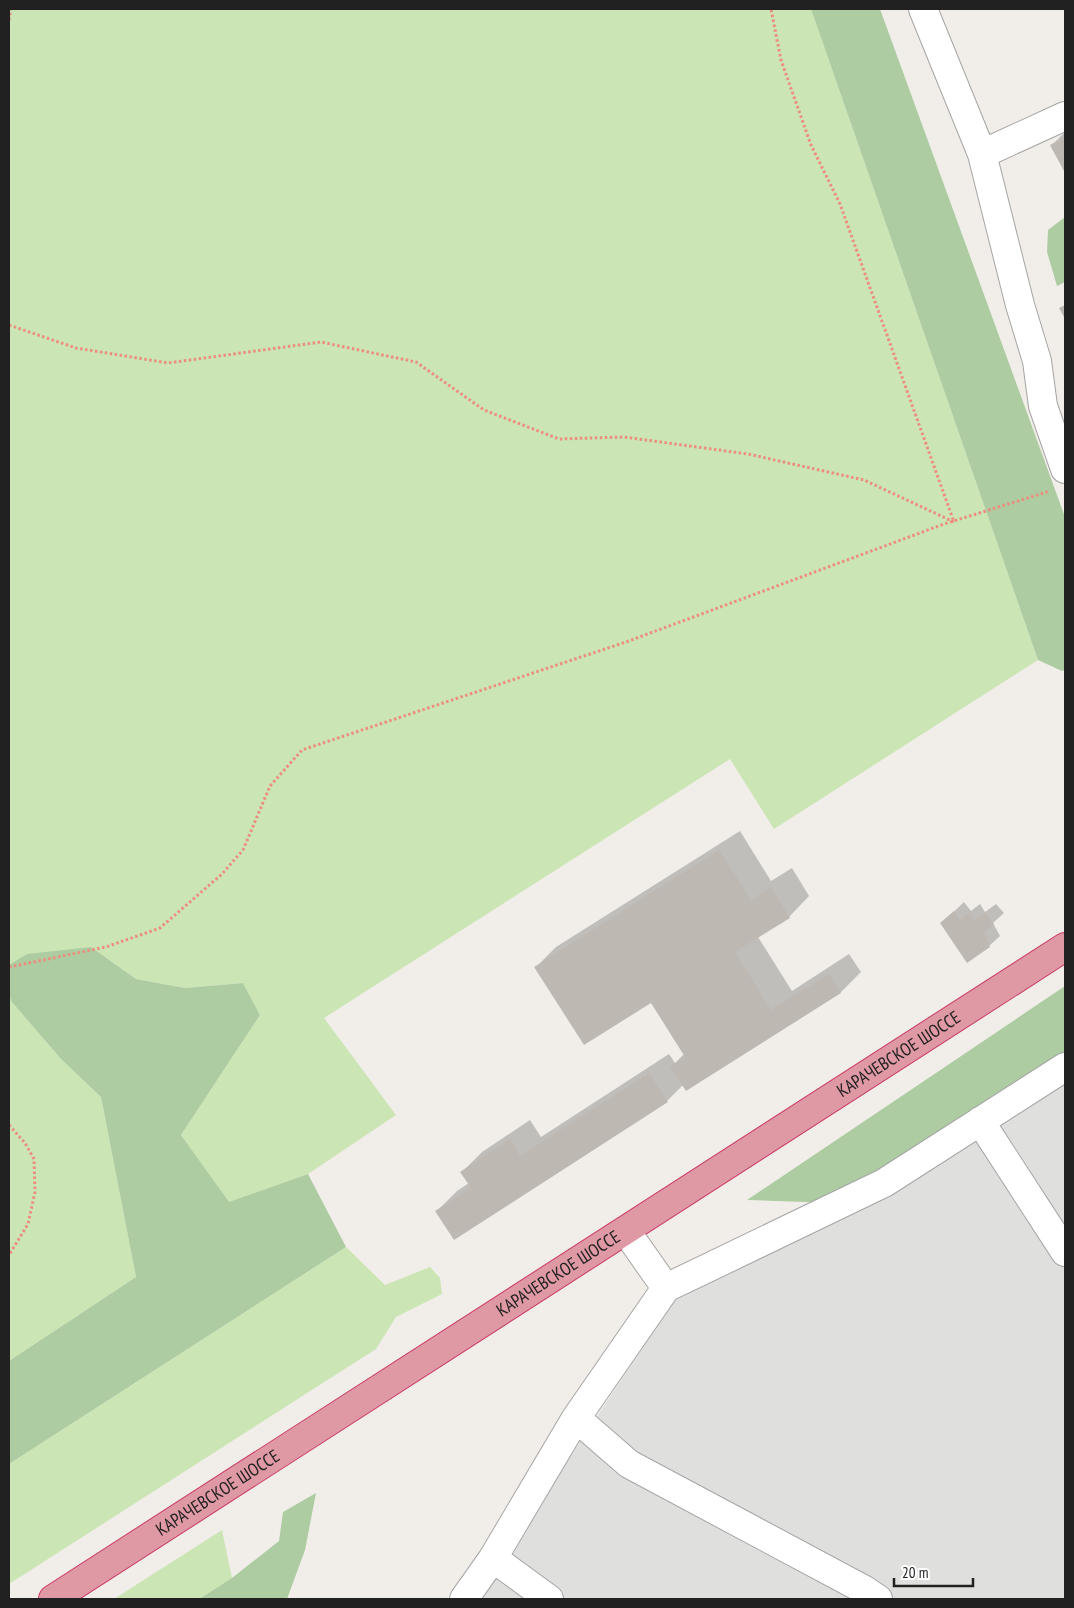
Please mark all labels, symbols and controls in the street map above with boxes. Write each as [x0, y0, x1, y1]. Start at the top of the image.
street label: КАРАЧЕВСКОЕ ШОССЕ [832, 1005, 965, 1102]
street label: КАРАЧЕВСКОЕ ШОССЕ [492, 1225, 624, 1321]
street label: КАРАЧЕВСКОЕ ШОССЕ [151, 1444, 284, 1541]
scale bar [894, 1556, 973, 1588]
text: 20 m [902, 1563, 928, 1582]

